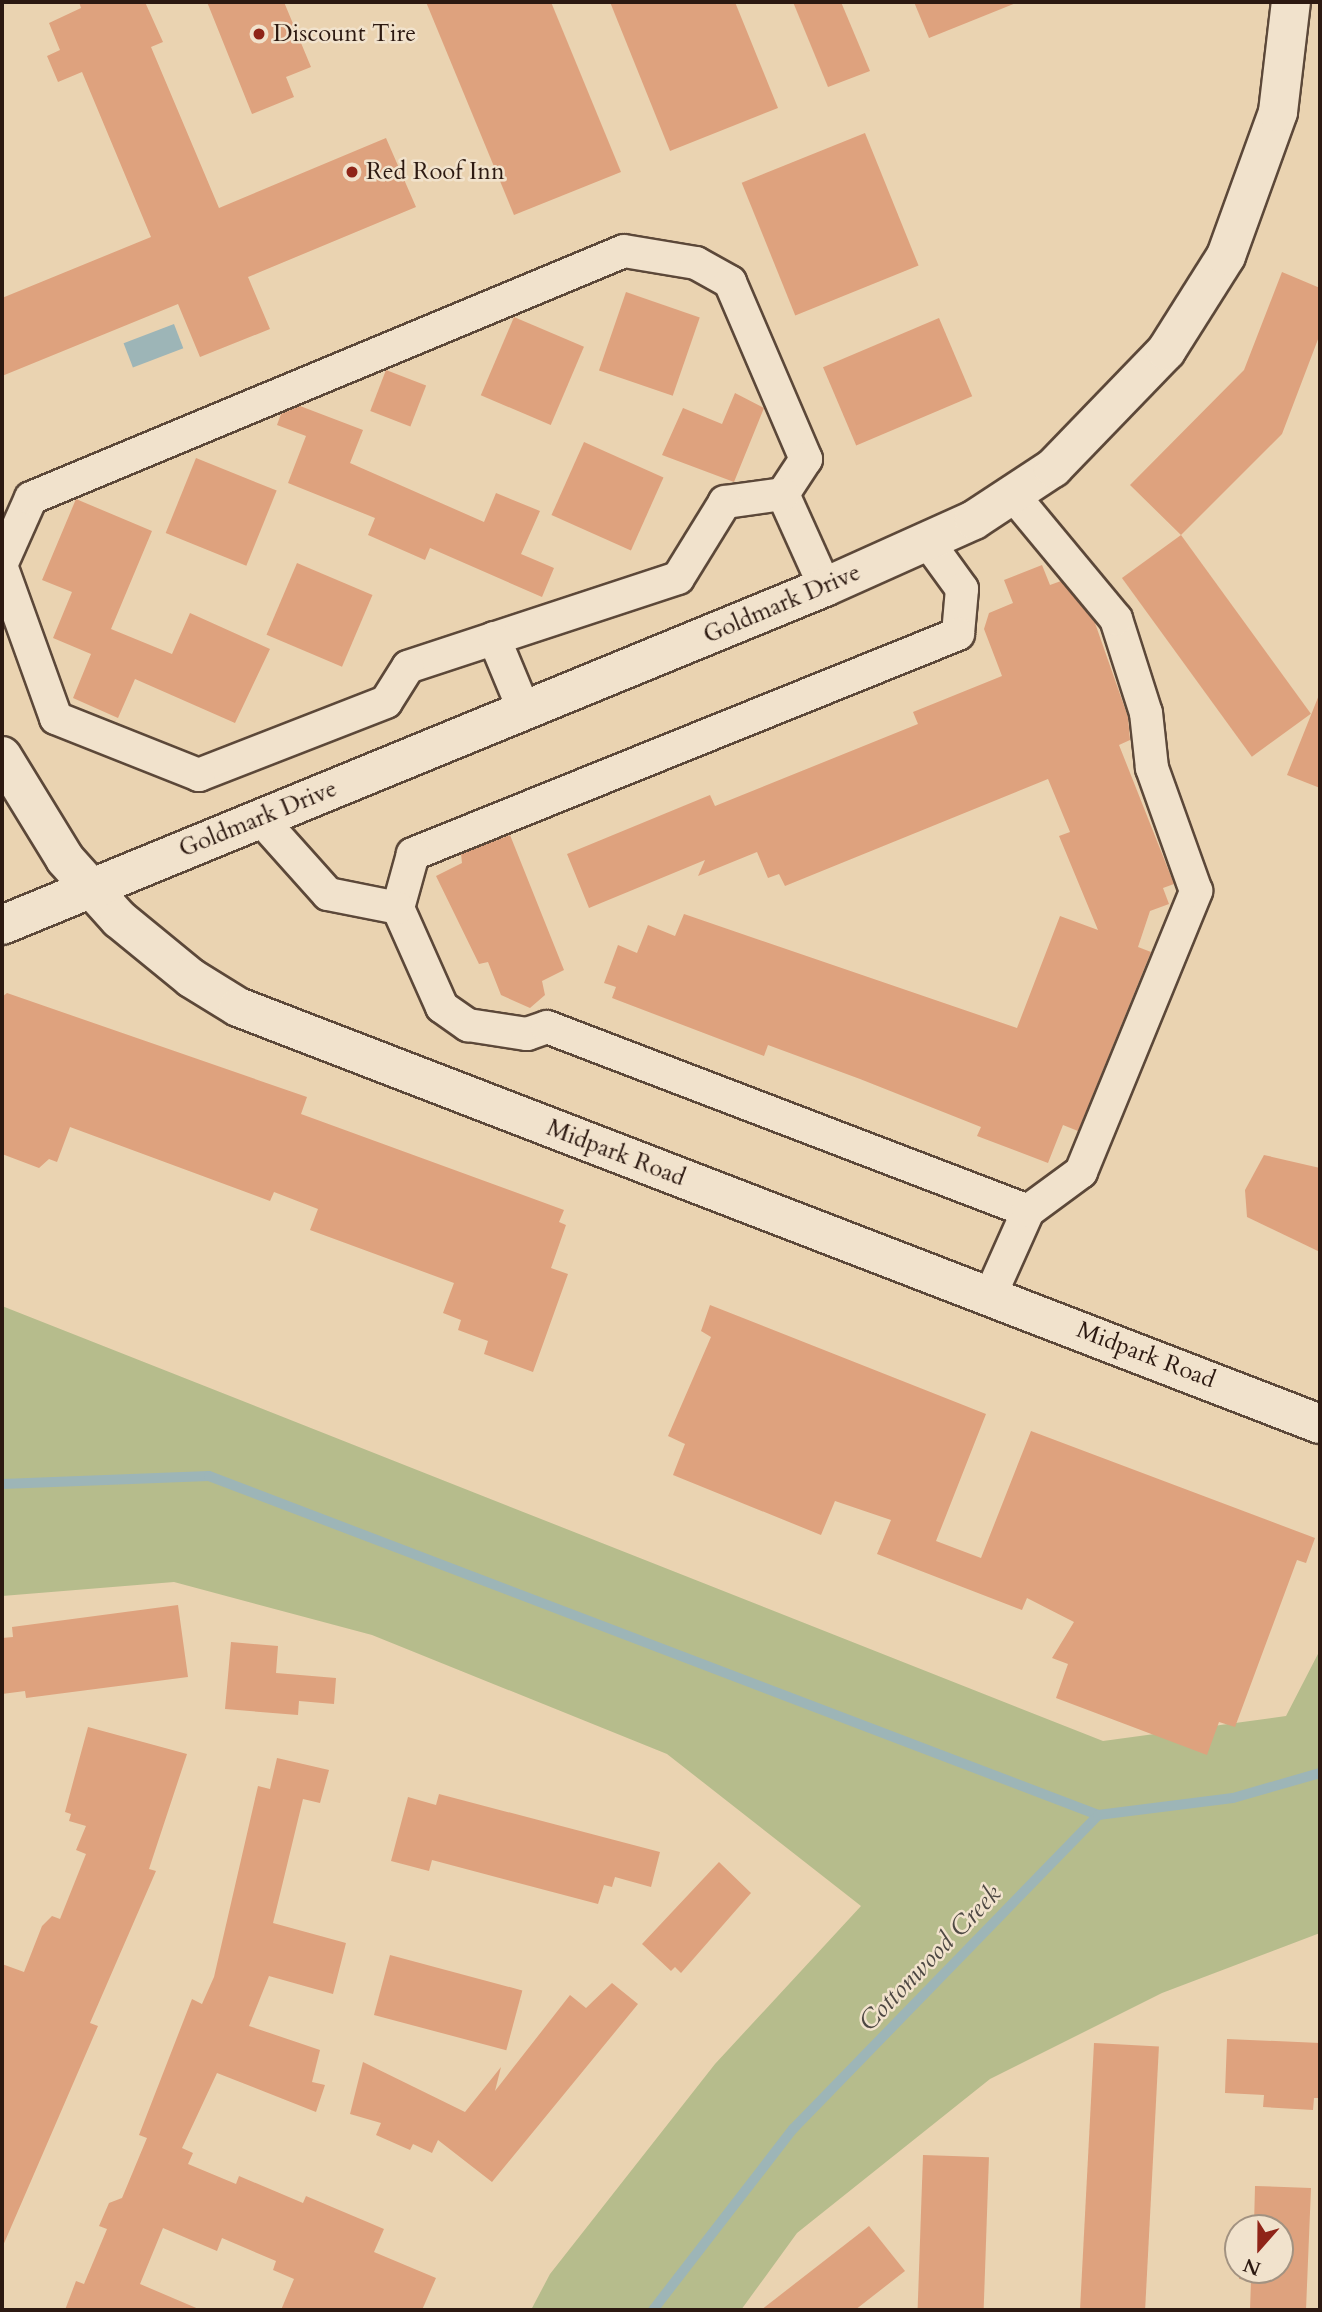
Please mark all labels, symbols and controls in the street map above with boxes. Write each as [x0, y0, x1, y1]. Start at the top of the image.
place label: Discount Tire [273, 20, 416, 48]
marker: Discount Tire [251, 26, 267, 42]
place label: Red Roof Inn [366, 158, 505, 186]
marker: Red Roof Inn [344, 164, 360, 180]
street label: Goldmark Drive [699, 558, 865, 650]
street label: Goldmark Drive [175, 774, 341, 864]
street label: Midpark Road [543, 1113, 689, 1193]
street label: Midpark Road [1073, 1315, 1219, 1395]
water label: Cottonwood Creek [852, 1878, 1008, 2038]
north arrow [1224, 2214, 1294, 2284]
text: N [1240, 2252, 1265, 2282]

